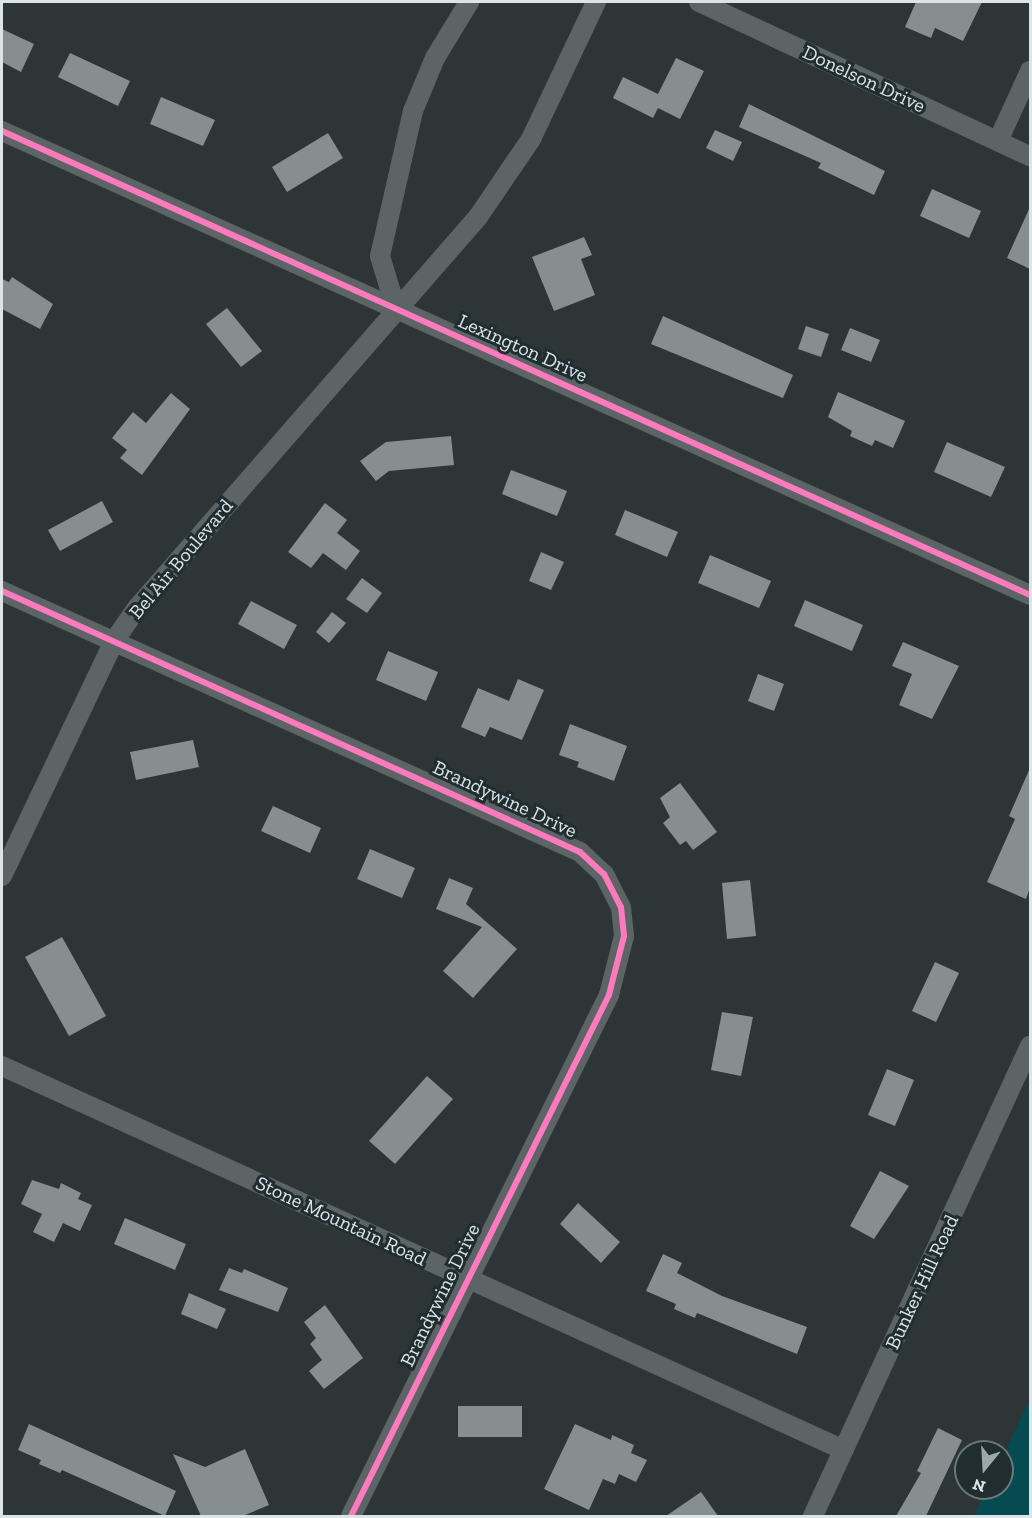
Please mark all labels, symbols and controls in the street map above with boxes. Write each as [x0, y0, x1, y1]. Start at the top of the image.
street label: Donelson Drive [799, 40, 929, 118]
street label: Lexington Drive [455, 309, 591, 387]
street label: Bel Air Boulevard [124, 494, 238, 624]
street label: Brandywine Drive [429, 755, 581, 843]
street label: Stone Mountain Road [252, 1171, 430, 1271]
street label: Bunker Hill Road [880, 1211, 964, 1353]
street label: Brandywine Drive [395, 1220, 485, 1370]
north arrow [954, 1440, 1014, 1500]
text: N [970, 1475, 988, 1497]

